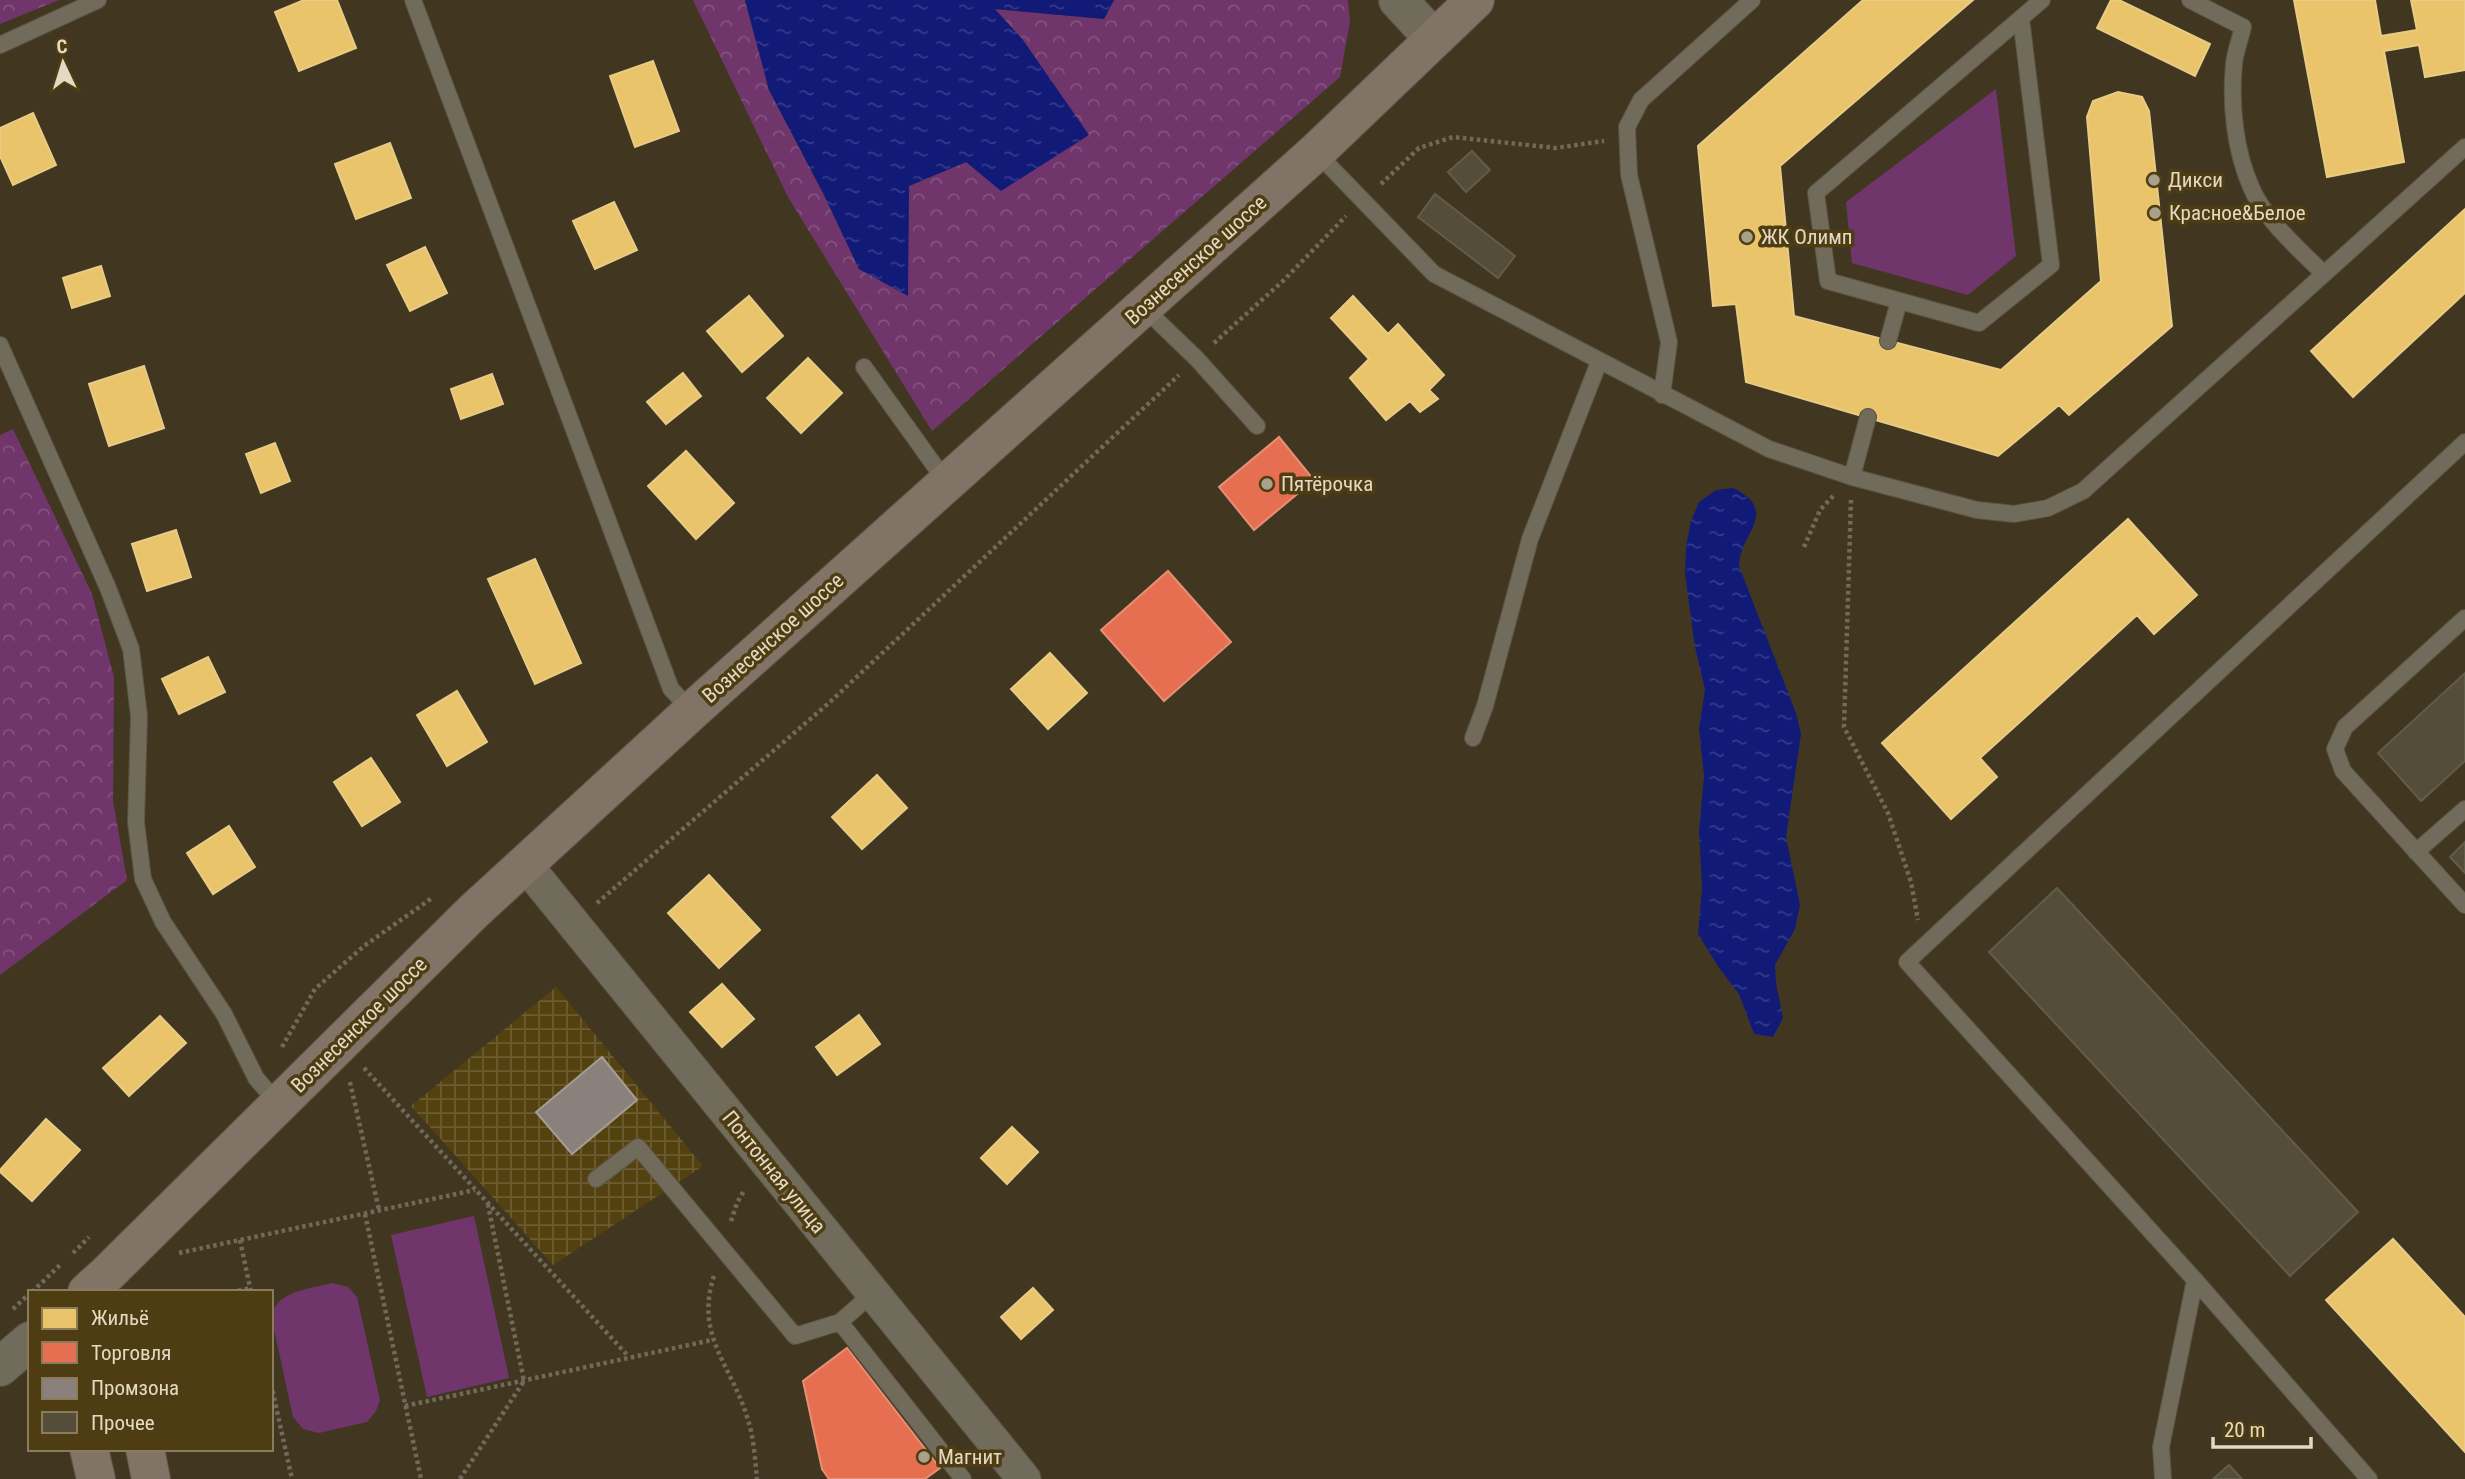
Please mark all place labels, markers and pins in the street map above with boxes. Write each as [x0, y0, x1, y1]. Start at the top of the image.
place label: Дикси [2168, 168, 2223, 192]
marker: Дикси [2146, 172, 2162, 188]
place label: Красное&Белое [2169, 201, 2306, 225]
marker: Красное&Белое [2147, 205, 2163, 221]
place label: ЖК Олимп [1761, 225, 1853, 249]
marker: ЖК Олимп [1739, 229, 1755, 245]
place label: Пятёрочка [1281, 472, 1373, 496]
marker: Пятёрочка [1259, 476, 1275, 492]
place label: Магнит [938, 1445, 1002, 1469]
marker: Магнит [916, 1449, 932, 1465]

